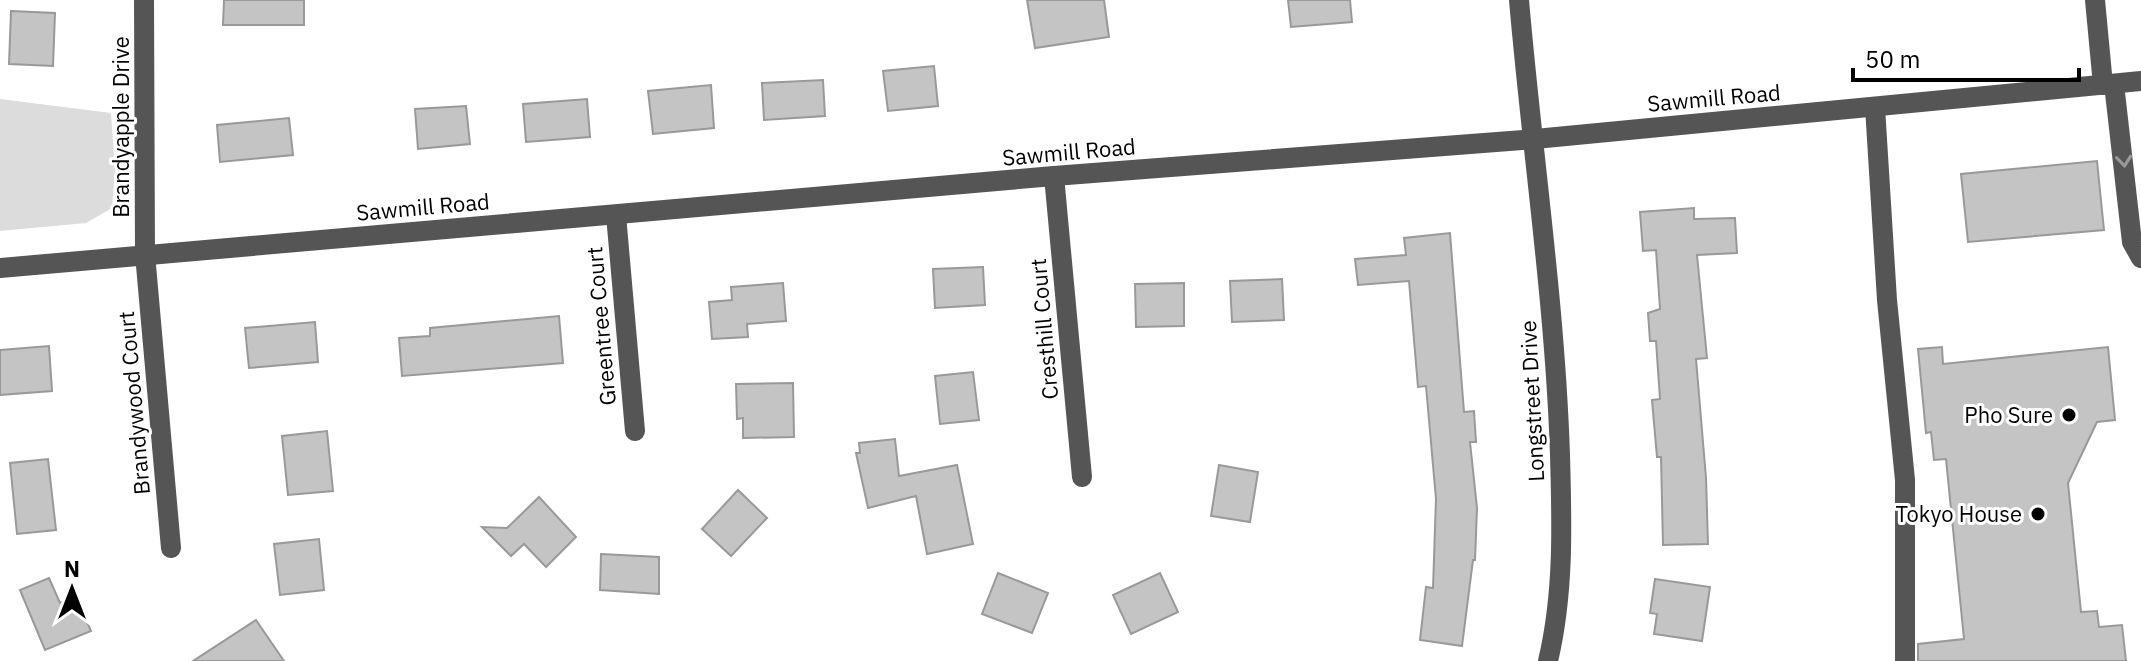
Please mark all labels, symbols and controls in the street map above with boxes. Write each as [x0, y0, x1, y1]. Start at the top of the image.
scale bar [1853, 32, 2079, 82]
street label: Brandyapple Drive [106, 36, 135, 218]
text: 50 m [1865, 43, 1920, 75]
street label: Sawmill Road [1646, 77, 1782, 118]
street label: Sawmill Road [1001, 131, 1137, 172]
one-way arrow [2116, 155, 2133, 168]
street label: Sawmill Road [355, 186, 491, 227]
street label: Greentree Court [579, 245, 622, 407]
street label: Cresthill Court [1023, 257, 1064, 401]
street label: Brandywood Court [111, 310, 156, 496]
street label: Longstreet Drive [1513, 320, 1550, 482]
place label: Pho Sure [1964, 400, 2053, 429]
marker: Pho Sure [2060, 406, 2078, 424]
place label: Tokyo House [1895, 499, 2022, 528]
marker: Tokyo House [2029, 505, 2047, 523]
north arrow [32, 549, 112, 629]
text: N [64, 554, 80, 583]

